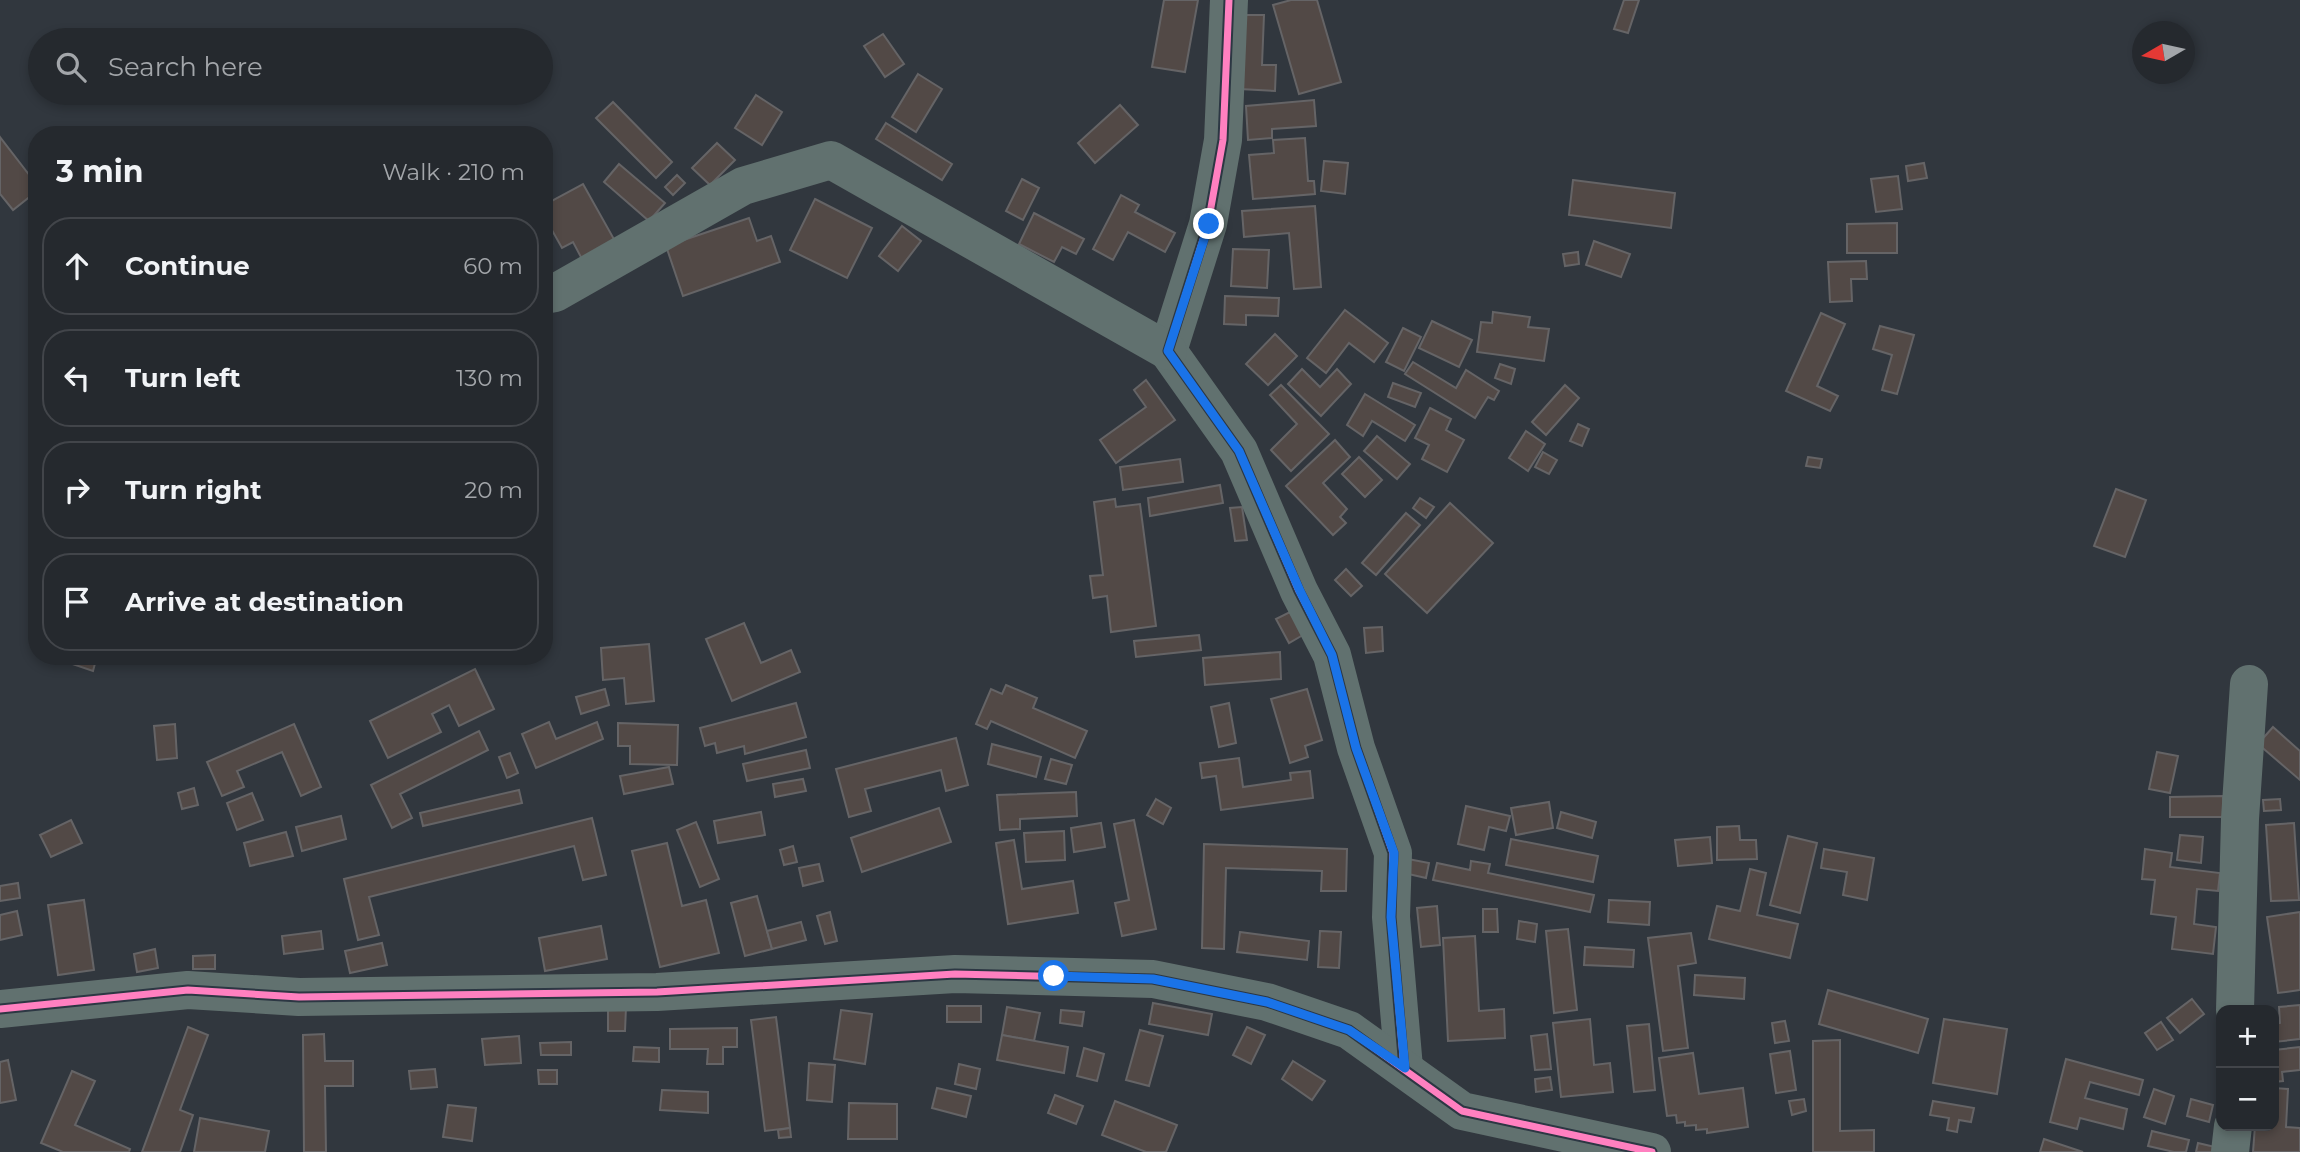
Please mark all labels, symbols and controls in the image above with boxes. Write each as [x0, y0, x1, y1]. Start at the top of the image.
north arrow [2132, 21, 2195, 84]
search box [28, 28, 553, 105]
icon: search [52, 48, 90, 86]
text: Search here [108, 51, 263, 83]
text: 3 min [56, 153, 143, 190]
text: Walk · 210 m [382, 158, 525, 186]
route end [1193, 208, 1224, 239]
icon: ahead [58, 247, 96, 285]
text: Continue [125, 250, 250, 282]
text: 60 m [463, 252, 523, 280]
icon: left [58, 359, 96, 397]
text: Turn left [125, 362, 241, 394]
text: 130 m [456, 364, 523, 392]
icon: right [58, 471, 96, 509]
text: Turn right [125, 474, 261, 506]
text: 20 m [464, 476, 523, 504]
icon: arrive [58, 583, 96, 621]
text: Arrive at destination [125, 586, 404, 618]
route start [1038, 960, 1069, 991]
map controls [2216, 1005, 2279, 1131]
button: + [2216, 1005, 2279, 1068]
button: − [2216, 1068, 2279, 1131]

